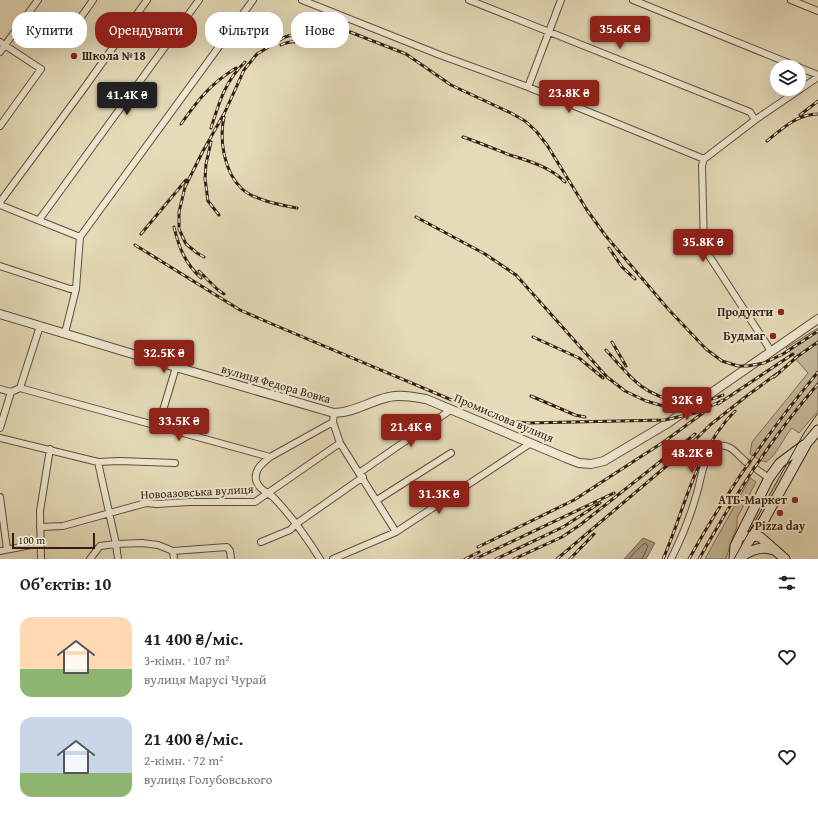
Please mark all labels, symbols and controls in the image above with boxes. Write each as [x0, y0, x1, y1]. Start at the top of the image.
chip: Купити [12, 12, 87, 48]
chip: Орендувати [95, 12, 197, 48]
chip: Фільтри [205, 12, 283, 48]
chip: Нове [291, 12, 349, 48]
pin: 35.6K ₴ [583, 16, 657, 50]
text: 35.6K ₴ [599, 19, 641, 38]
place label: Школа №18 [82, 47, 146, 64]
marker: Школа №18 [69, 51, 79, 61]
map controls [770, 60, 806, 96]
button: layers [770, 60, 806, 96]
pin: 23.8K ₴ [532, 80, 606, 114]
pin: 41.4K ₴ [90, 82, 164, 116]
text: 23.8K ₴ [548, 83, 590, 102]
text: 41.4K ₴ [106, 85, 148, 104]
pin: 35.8K ₴ [666, 229, 740, 263]
text: 35.8K ₴ [682, 232, 724, 251]
place label: Продукти [717, 303, 773, 320]
marker: Продукти [776, 307, 786, 317]
place label: Будмаг [723, 327, 766, 344]
marker: Будмаг [768, 331, 778, 341]
pin: 32.5K ₴ [127, 340, 201, 374]
text: 32.5K ₴ [143, 343, 185, 362]
street label: вулиця Федора Вовка [220, 360, 333, 407]
pin: 32K ₴ [659, 387, 715, 421]
street label: Промислова вулиця [452, 389, 557, 446]
text: 32K ₴ [671, 390, 703, 409]
pin: 33.5K ₴ [142, 408, 216, 442]
text: 33.5K ₴ [158, 411, 200, 430]
pin: 21.4K ₴ [374, 414, 448, 448]
text: 21.4K ₴ [390, 417, 432, 436]
pin: 48.2K ₴ [655, 440, 729, 474]
text: 48.2K ₴ [671, 443, 713, 462]
street label: Новоазовська вулиця [140, 480, 254, 503]
pin: 31.3K ₴ [402, 481, 476, 515]
text: 31.3K ₴ [418, 484, 460, 503]
place label: АТБ-Маркет [718, 491, 788, 508]
marker: АТБ-Маркет [790, 495, 800, 505]
marker: Pizza day [775, 508, 785, 518]
place label: Pizza day [755, 517, 806, 534]
scale bar [12, 531, 95, 550]
text: 100 m [18, 532, 45, 548]
text: Об’єктів: 10 [20, 571, 111, 596]
icon: filters [776, 572, 798, 594]
text: 41 400 ₴/міс. [144, 626, 243, 651]
icon: home [52, 633, 100, 681]
icon: heart [776, 646, 798, 668]
text: 3-кімн. · 107 m² [144, 651, 230, 670]
text: вулиця Марусі Чурай [144, 670, 267, 689]
text: 21 400 ₴/міс. [144, 726, 243, 751]
icon: home [52, 733, 100, 781]
icon: heart [776, 746, 798, 768]
text: 2-кімн. · 72 m² [144, 751, 223, 770]
text: вулиця Голубовського [144, 770, 273, 789]

